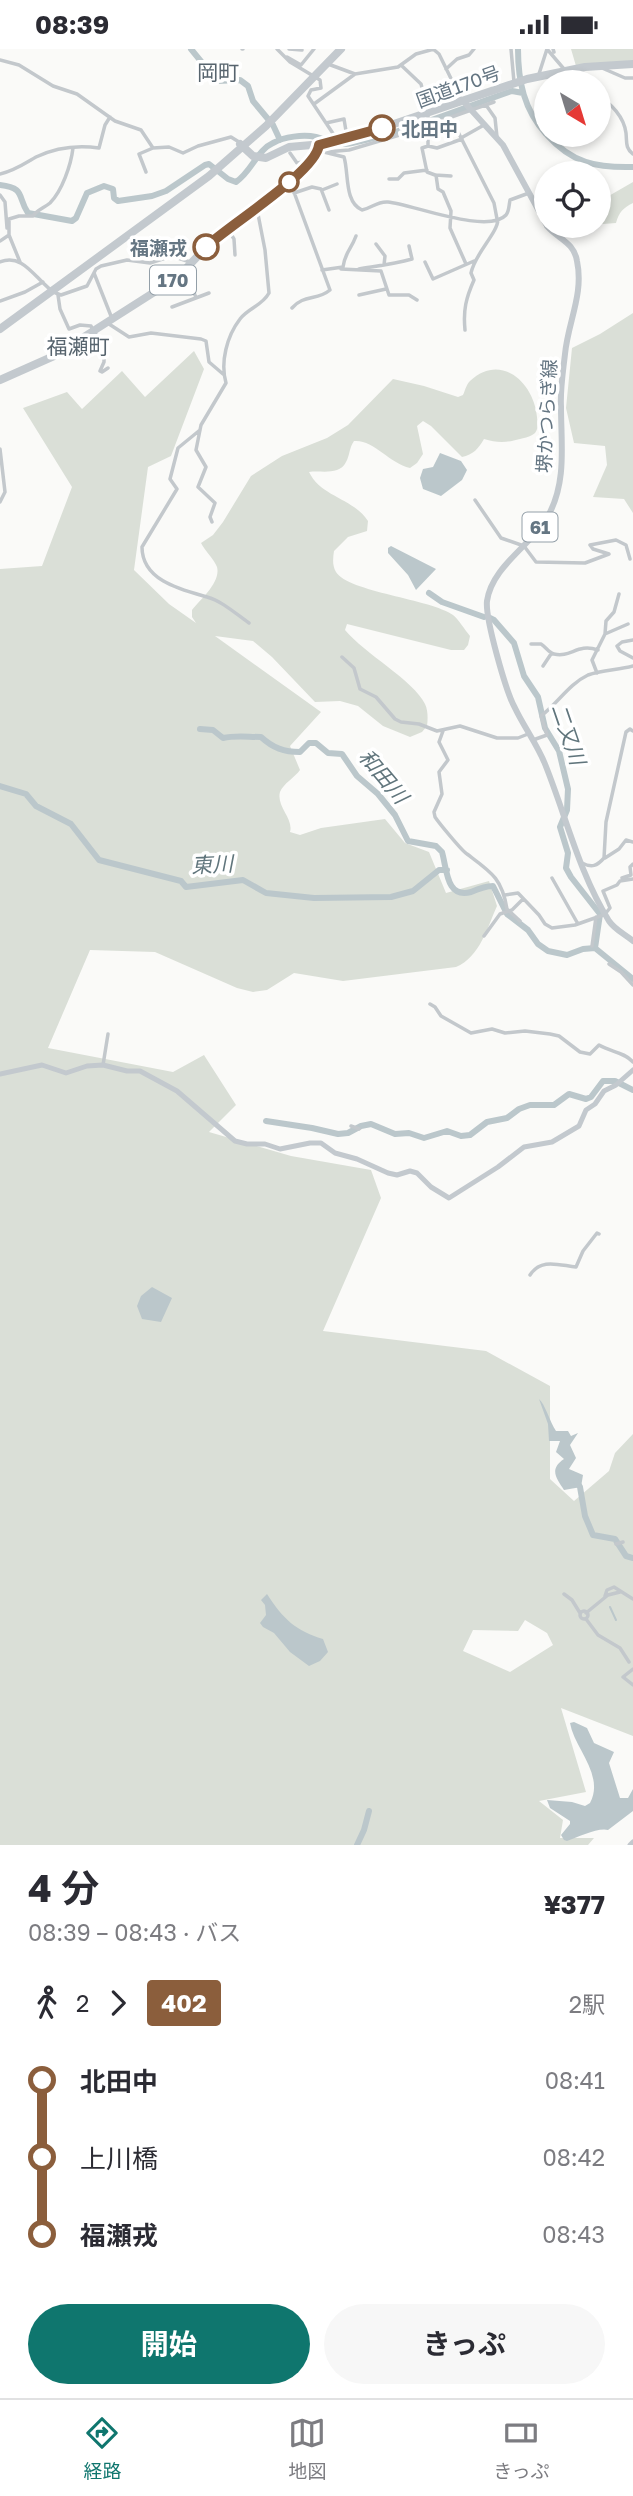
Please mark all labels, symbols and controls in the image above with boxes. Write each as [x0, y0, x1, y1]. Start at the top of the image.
text: 08:39 [35, 9, 109, 40]
district label: 岡町 [197, 59, 239, 85]
street label: 国道170号 [413, 60, 503, 112]
north arrow [534, 70, 611, 147]
map controls [534, 70, 611, 238]
marker: 北田中 [369, 115, 395, 141]
place label: 北田中 [401, 117, 458, 140]
button: locate [534, 161, 611, 238]
unlabelled marker [279, 172, 299, 192]
marker: 福瀬戎 [193, 234, 219, 260]
place label: 福瀬戎 [130, 236, 187, 259]
road number: 170 [150, 265, 196, 295]
district label: 福瀬町 [47, 333, 110, 359]
street label: 堺かつらぎ線 [532, 358, 560, 474]
road number: 61 [522, 513, 558, 541]
water label: 二又川 [546, 700, 592, 770]
water label: 和田川 [354, 744, 415, 810]
water label: 東川 [190, 850, 236, 878]
text: 4 分 [28, 1865, 99, 1910]
text: ¥377 [544, 1889, 605, 1920]
text: 08:39 – 08:43 · バス [28, 1918, 241, 1946]
icon: walk [28, 1984, 66, 2022]
icon: forward [99, 1984, 137, 2022]
text: 402 [161, 1988, 207, 2017]
text: 2 [76, 1989, 89, 2017]
text: 2駅 [569, 1990, 605, 2018]
text: 北田中 [80, 2066, 158, 2097]
text: 08:41 [545, 2066, 605, 2094]
text: 上川橋 [80, 2143, 158, 2174]
text: 08:42 [542, 2143, 605, 2171]
text: 福瀬戎 [80, 2220, 158, 2251]
text: 08:43 [542, 2220, 605, 2248]
button: 開始 [28, 2304, 310, 2384]
button: きっぷ [324, 2304, 605, 2384]
tab: 経路 [83, 2414, 121, 2483]
tab: 地図 [288, 2414, 326, 2483]
tab: きっぷ [493, 2414, 550, 2483]

